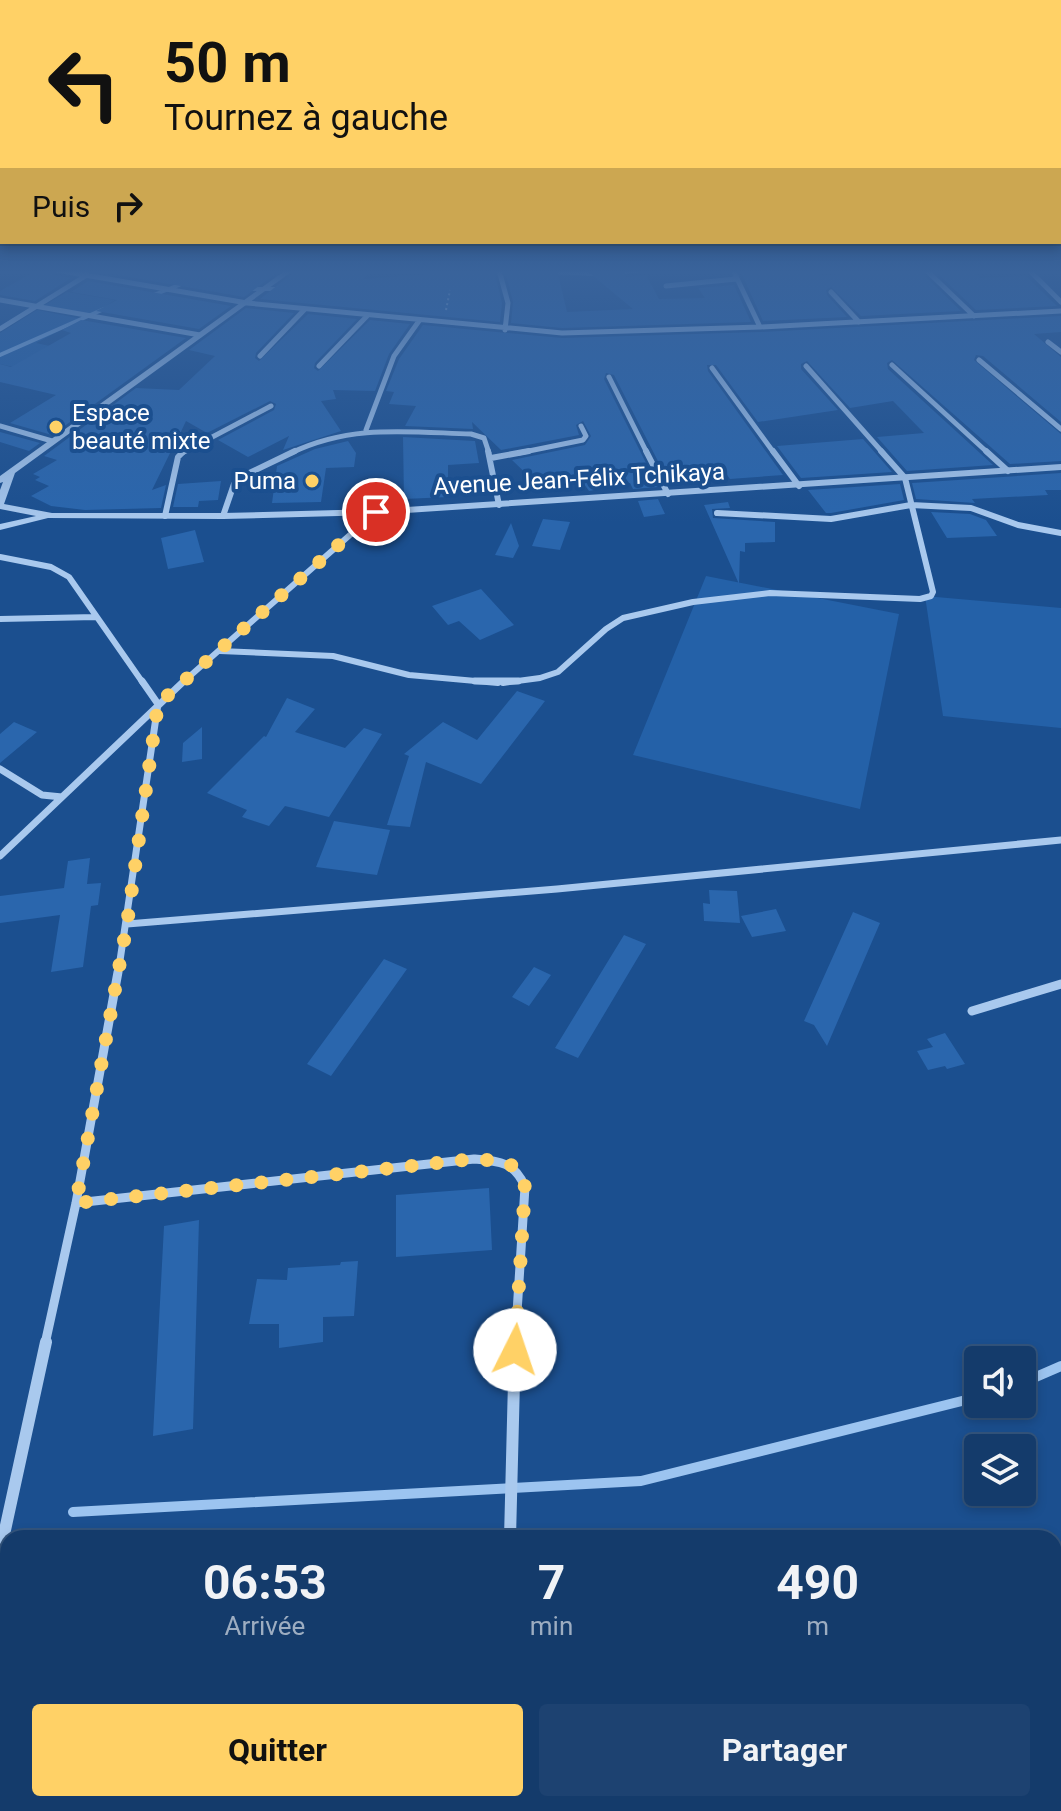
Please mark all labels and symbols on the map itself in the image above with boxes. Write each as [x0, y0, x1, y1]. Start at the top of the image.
place label: Espace beauté mixte [72, 399, 210, 455]
marker: Espace beauté mixte [47, 418, 65, 436]
street label: Avenue Jean-Félix Tchikaya [432, 457, 726, 501]
place label: Puma [234, 467, 296, 495]
marker: Puma [303, 472, 321, 490]
pin [342, 478, 410, 546]
position arrow [473, 1308, 557, 1392]

